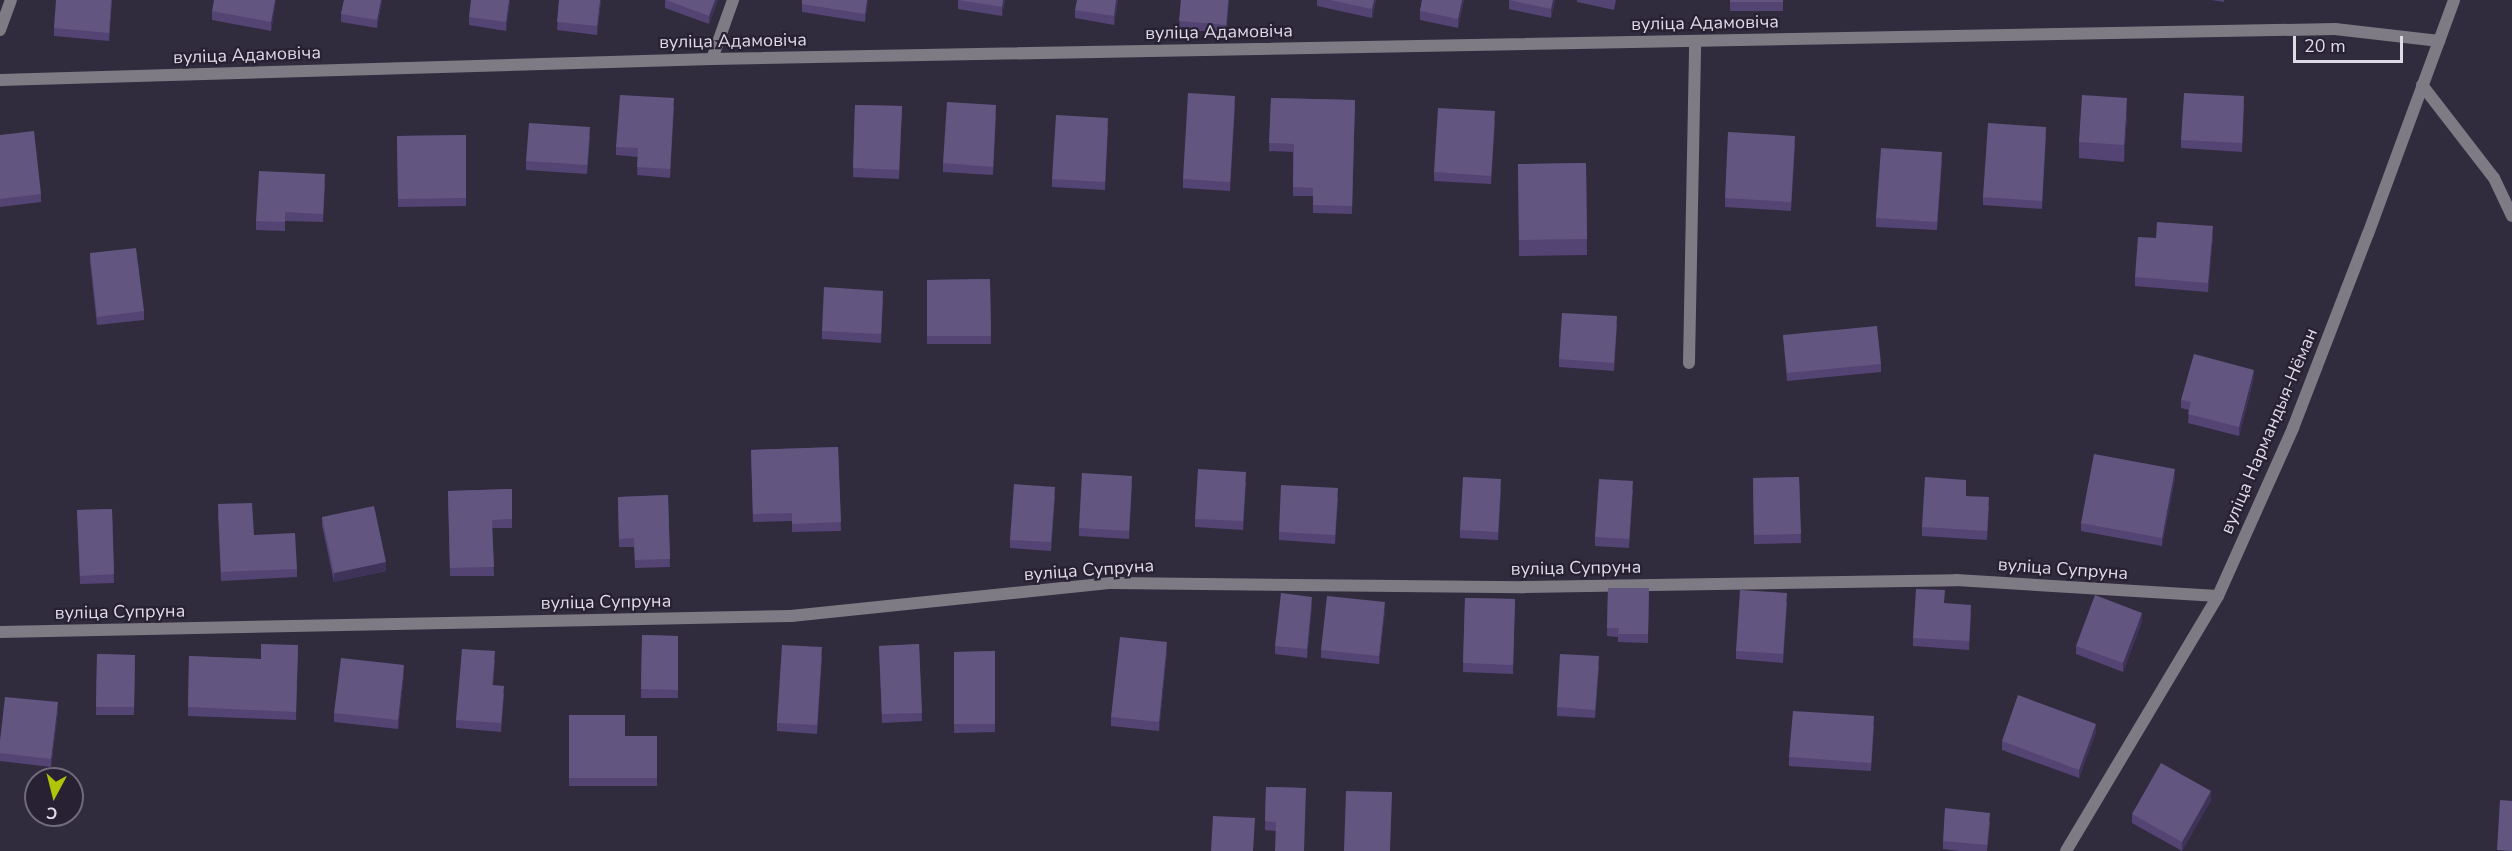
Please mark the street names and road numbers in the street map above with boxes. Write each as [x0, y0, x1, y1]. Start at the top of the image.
street label: вуліца Адамовіча [1631, 11, 1779, 35]
street label: вуліца Адамовіча [1145, 20, 1293, 44]
street label: вуліца Адамовіча [659, 29, 807, 53]
street label: вуліца Адамовіча [173, 42, 321, 68]
street label: вуліца Нармандыя-Нёман [2216, 325, 2322, 537]
street label: вуліца Супруна [1997, 554, 2129, 584]
street label: вуліца Супруна [1023, 555, 1155, 585]
street label: вуліца Супруна [1511, 556, 1641, 580]
street label: вуліца Супруна [541, 590, 671, 614]
street label: вуліца Супруна [55, 600, 185, 624]

